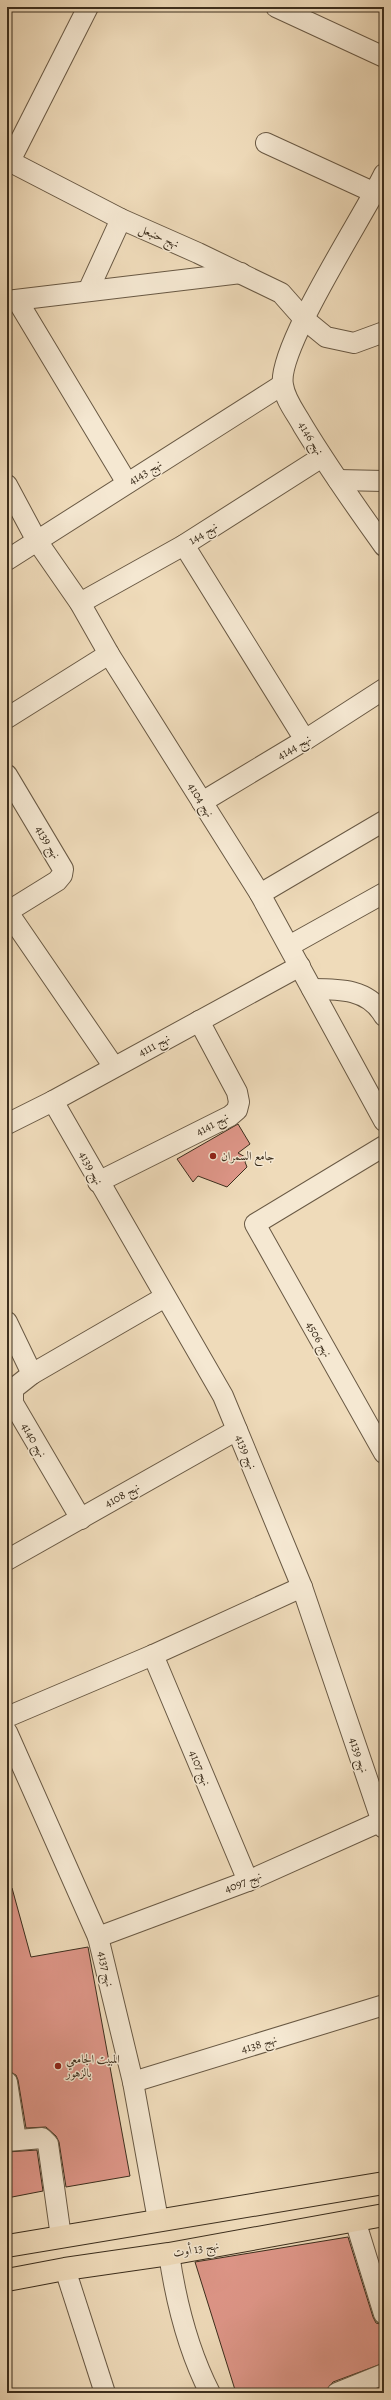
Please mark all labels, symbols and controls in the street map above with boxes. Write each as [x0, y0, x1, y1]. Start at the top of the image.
street label: نهج حنبعل [135, 220, 182, 254]
street label: نهج 4146 [292, 418, 327, 460]
street label: نهج 4143 [125, 456, 166, 491]
street label: نهج 144 [185, 518, 222, 551]
street label: نهج 4144 [274, 731, 315, 766]
street label: نهج 4104 [182, 780, 218, 822]
street label: نهج 4139 [29, 822, 64, 863]
street label: نهج 4111 [135, 1030, 174, 1063]
street label: نهج 4141 [193, 1108, 233, 1142]
street label: نهج 4139 [73, 1148, 107, 1189]
place label: جامع السمران [221, 1148, 275, 1167]
marker: جامع السمران [208, 1151, 218, 1161]
street label: نهج 4506 [300, 1318, 336, 1361]
street label: نهج 4140 [15, 1420, 50, 1462]
street label: نهج 4139 [229, 1432, 260, 1473]
street label: نهج 4108 [101, 1479, 144, 1514]
street label: نهج 4139 [343, 1735, 372, 1776]
street label: نهج 4107 [183, 1748, 215, 1790]
street label: نهج 4097 [222, 1867, 265, 1899]
street label: نهج 4137 [91, 1950, 118, 1989]
street label: نهج 4138 [239, 2031, 280, 2060]
place label: المبيت الجامعي بالزهور [65, 2051, 120, 2081]
marker: المبيت الجامعي بالزهور [53, 2061, 63, 2071]
street label: نهج 13 أوت [172, 2237, 221, 2264]

